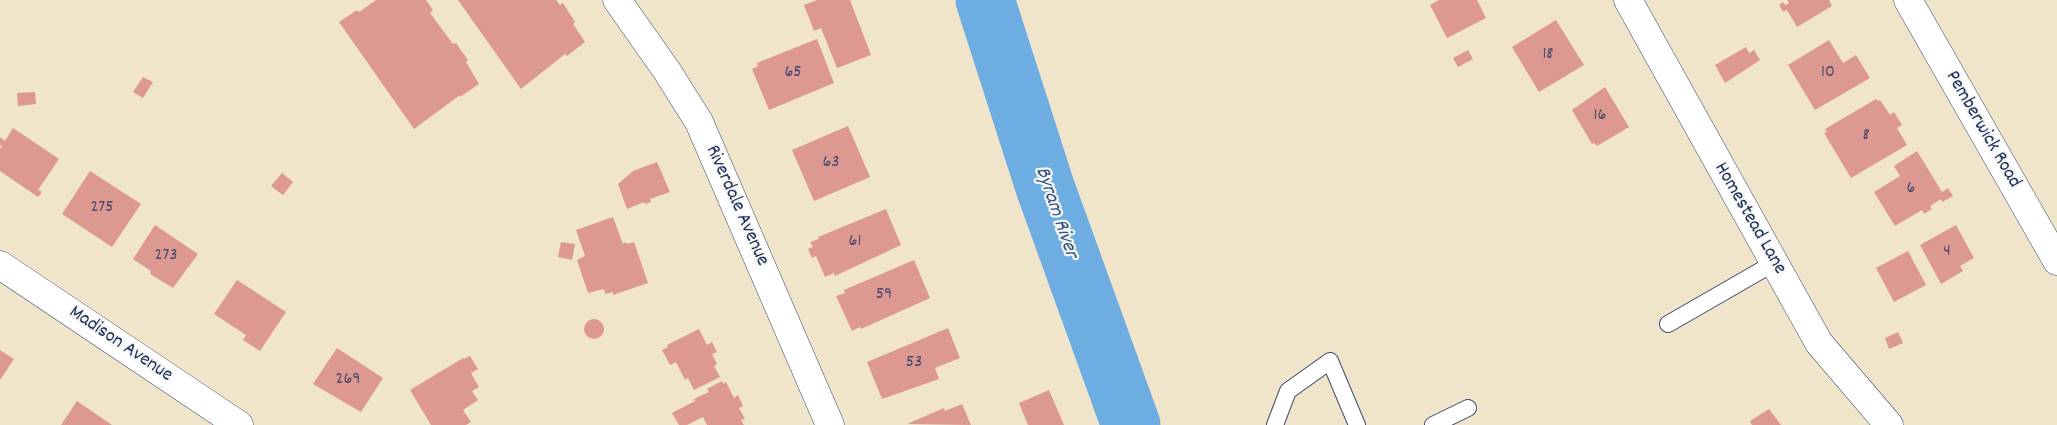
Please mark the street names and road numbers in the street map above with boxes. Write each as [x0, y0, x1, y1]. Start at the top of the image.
street label: Pemberwick Road [1939, 67, 2025, 193]
street label: Riverdale Avenue [699, 142, 773, 270]
street label: Homestead Lane [1707, 159, 1791, 279]
street label: Madison Avenue [64, 302, 176, 388]

